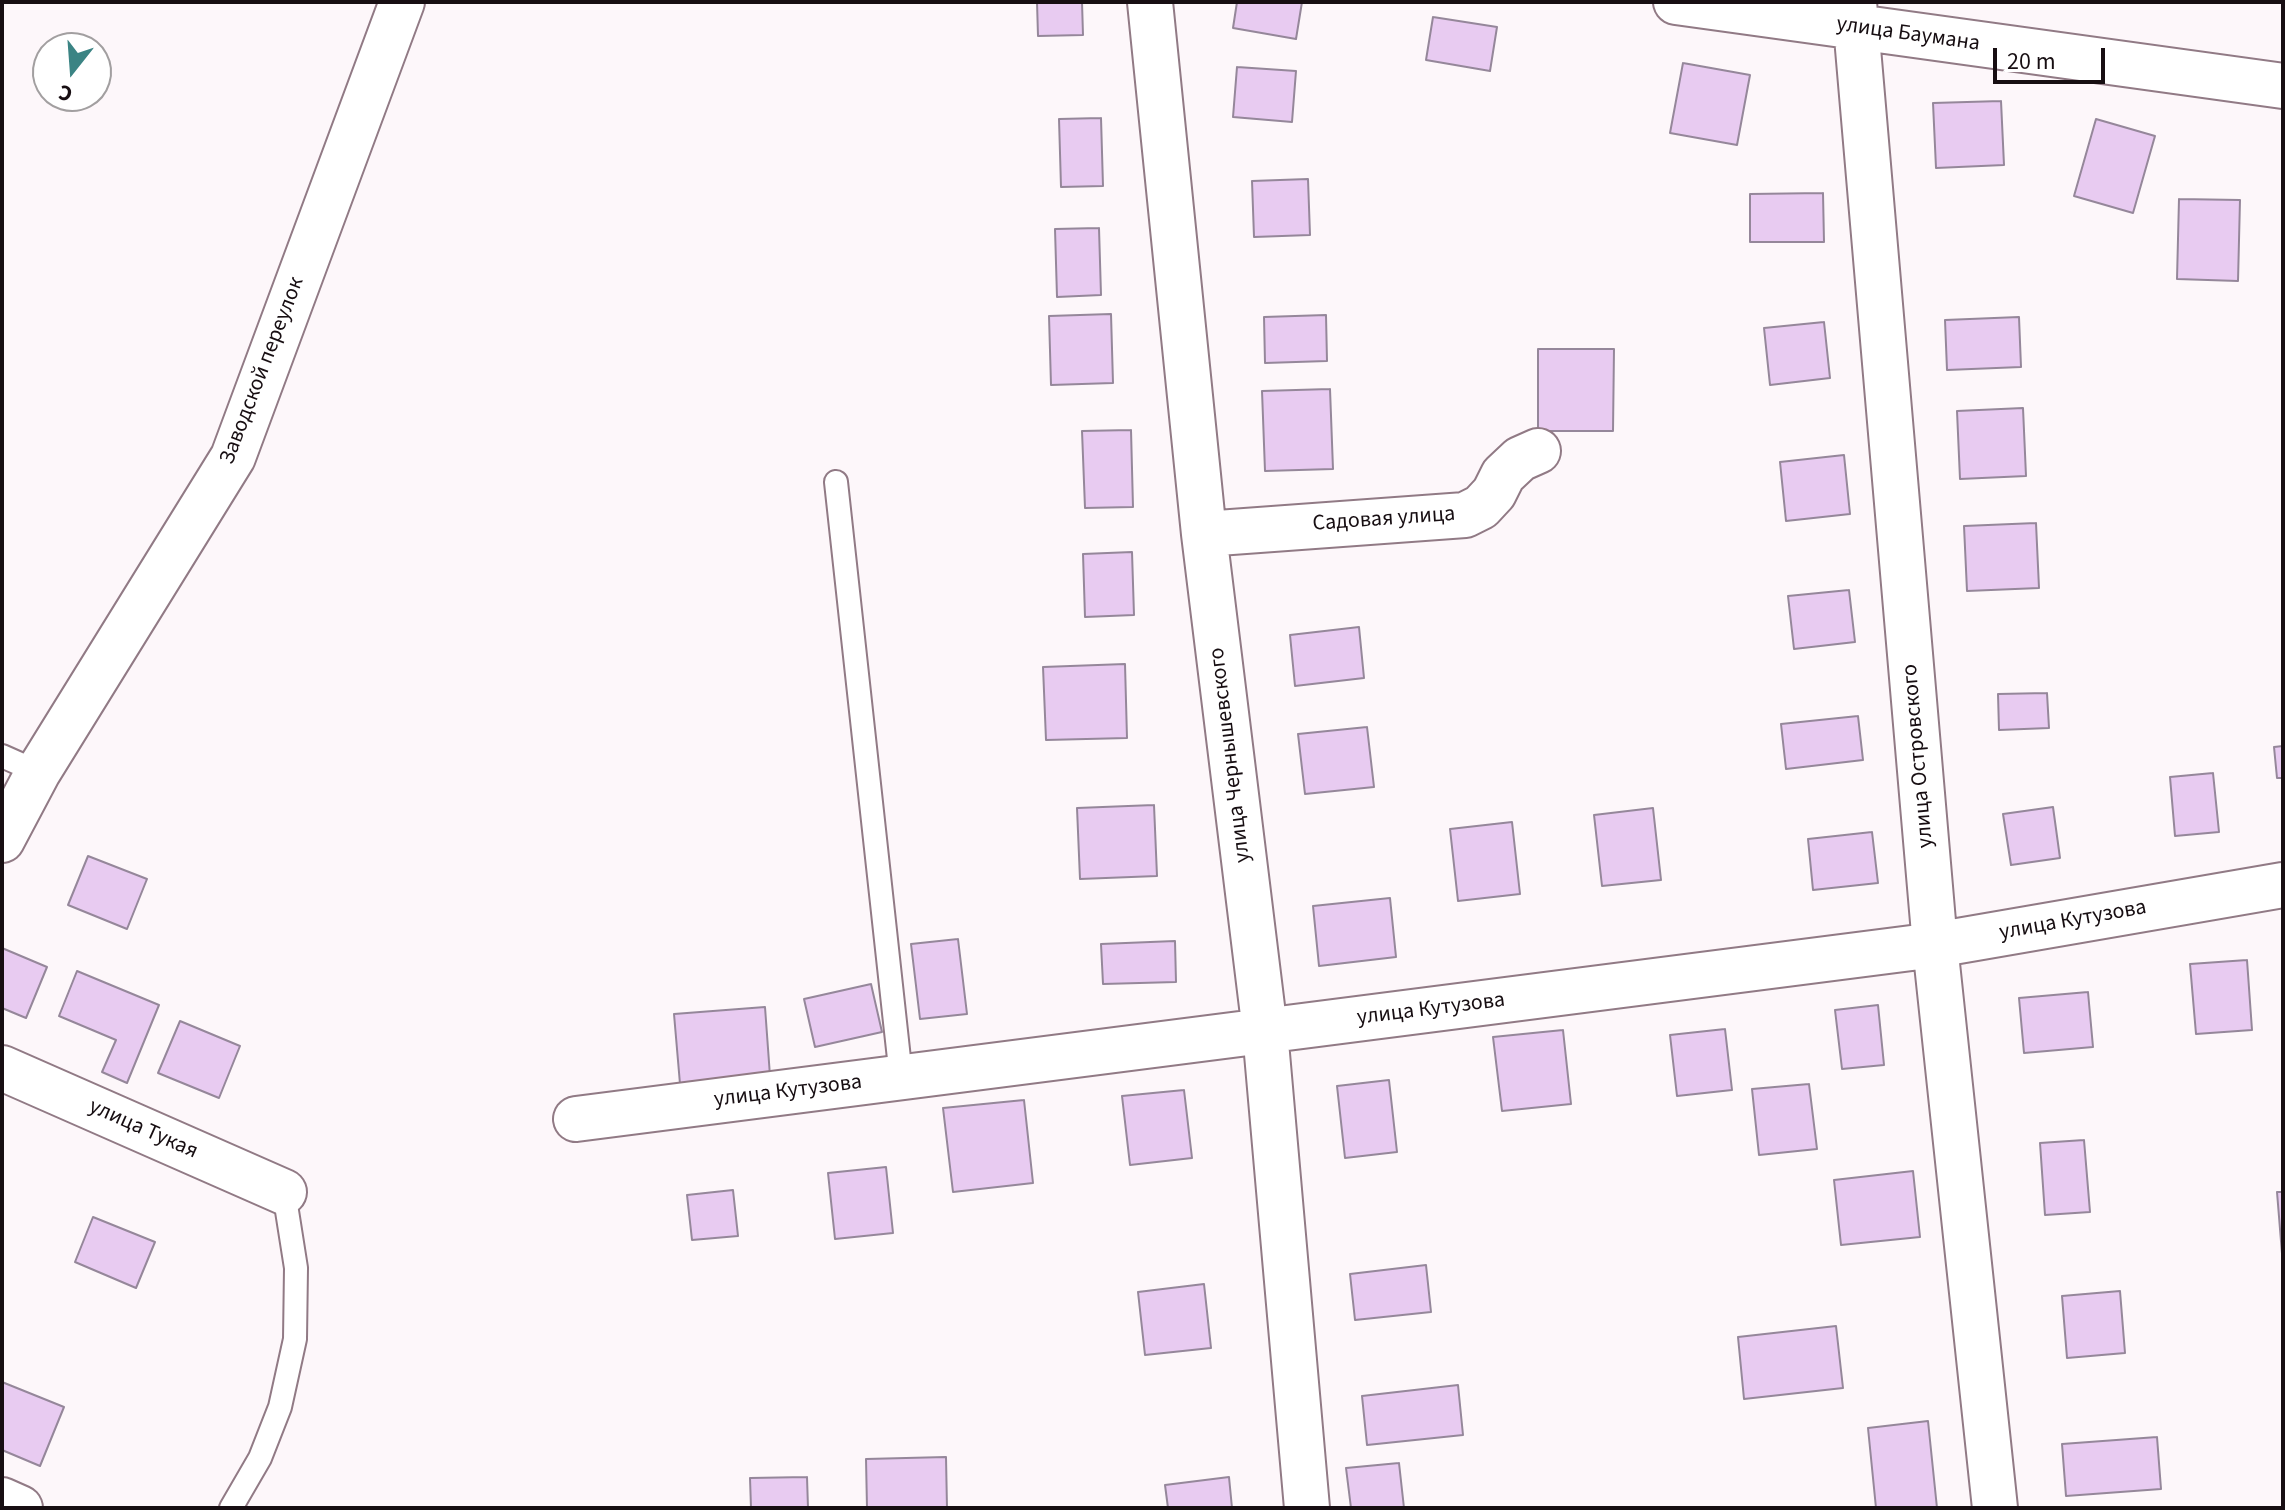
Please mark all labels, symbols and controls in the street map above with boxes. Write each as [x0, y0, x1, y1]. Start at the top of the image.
street label: улица Баумана [1835, 12, 1981, 58]
north arrow [32, 32, 112, 112]
scale bar [1997, 32, 2109, 82]
text: 20 m [2007, 44, 2056, 79]
text: С [55, 76, 76, 110]
street label: Заводской переулок [215, 274, 311, 468]
street label: Садовая улица [1312, 502, 1456, 538]
street label: улица Чернышевского [1205, 646, 1257, 864]
street label: улица Островского [1898, 663, 1940, 849]
street label: улица Кутузова [1997, 895, 2149, 947]
street label: улица Кутузова [1355, 988, 1507, 1032]
street label: улица Кутузова [712, 1070, 864, 1114]
street label: улица Тукая [84, 1094, 202, 1166]

